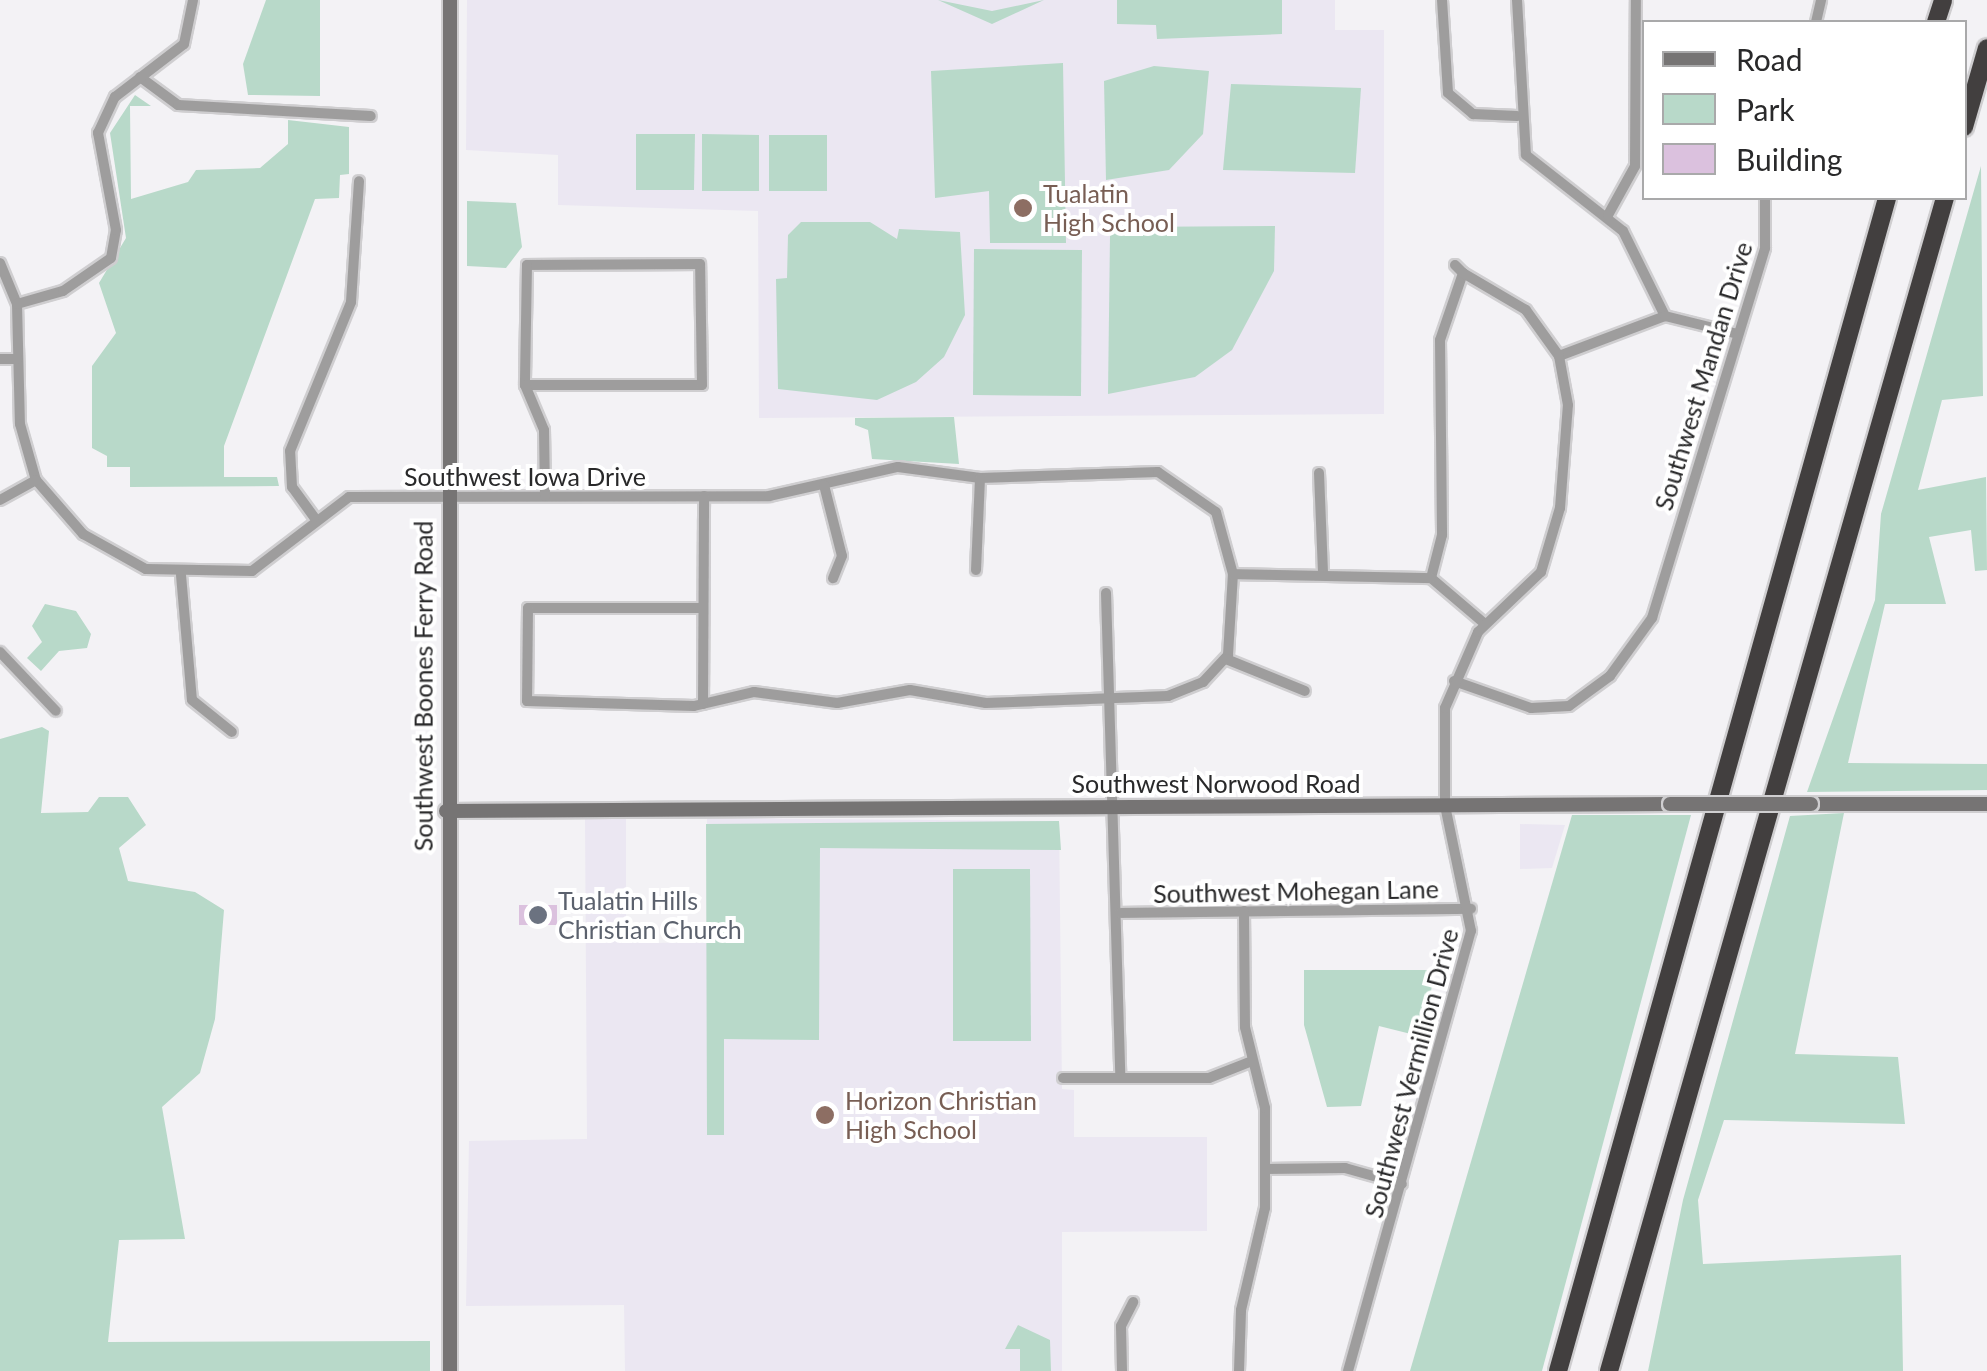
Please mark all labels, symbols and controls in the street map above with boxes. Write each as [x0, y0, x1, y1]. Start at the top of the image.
legend [1642, 20, 1967, 200]
text: Road [1736, 41, 1803, 77]
text: Park [1736, 91, 1795, 127]
text: Building [1736, 141, 1842, 177]
place label: Tualatin High School [1043, 179, 1175, 238]
marker: Tualatin High School [1012, 197, 1034, 219]
street label: Southwest Mandan Drive [1648, 238, 1758, 514]
street label: Southwest Iowa Drive [404, 461, 646, 491]
street label: Southwest Boones Ferry Road [408, 520, 438, 852]
street label: Southwest Norwood Road [1072, 768, 1360, 798]
street label: Southwest Mohegan Lane [1153, 874, 1439, 908]
place label: Tualatin Hills Christian Church [558, 886, 742, 945]
marker: Tualatin Hills Christian Church [527, 904, 549, 926]
street label: Southwest Vermillion Drive [1358, 925, 1464, 1221]
place label: Horizon Christian High School [845, 1086, 1037, 1145]
marker: Horizon Christian High School [814, 1104, 836, 1126]

